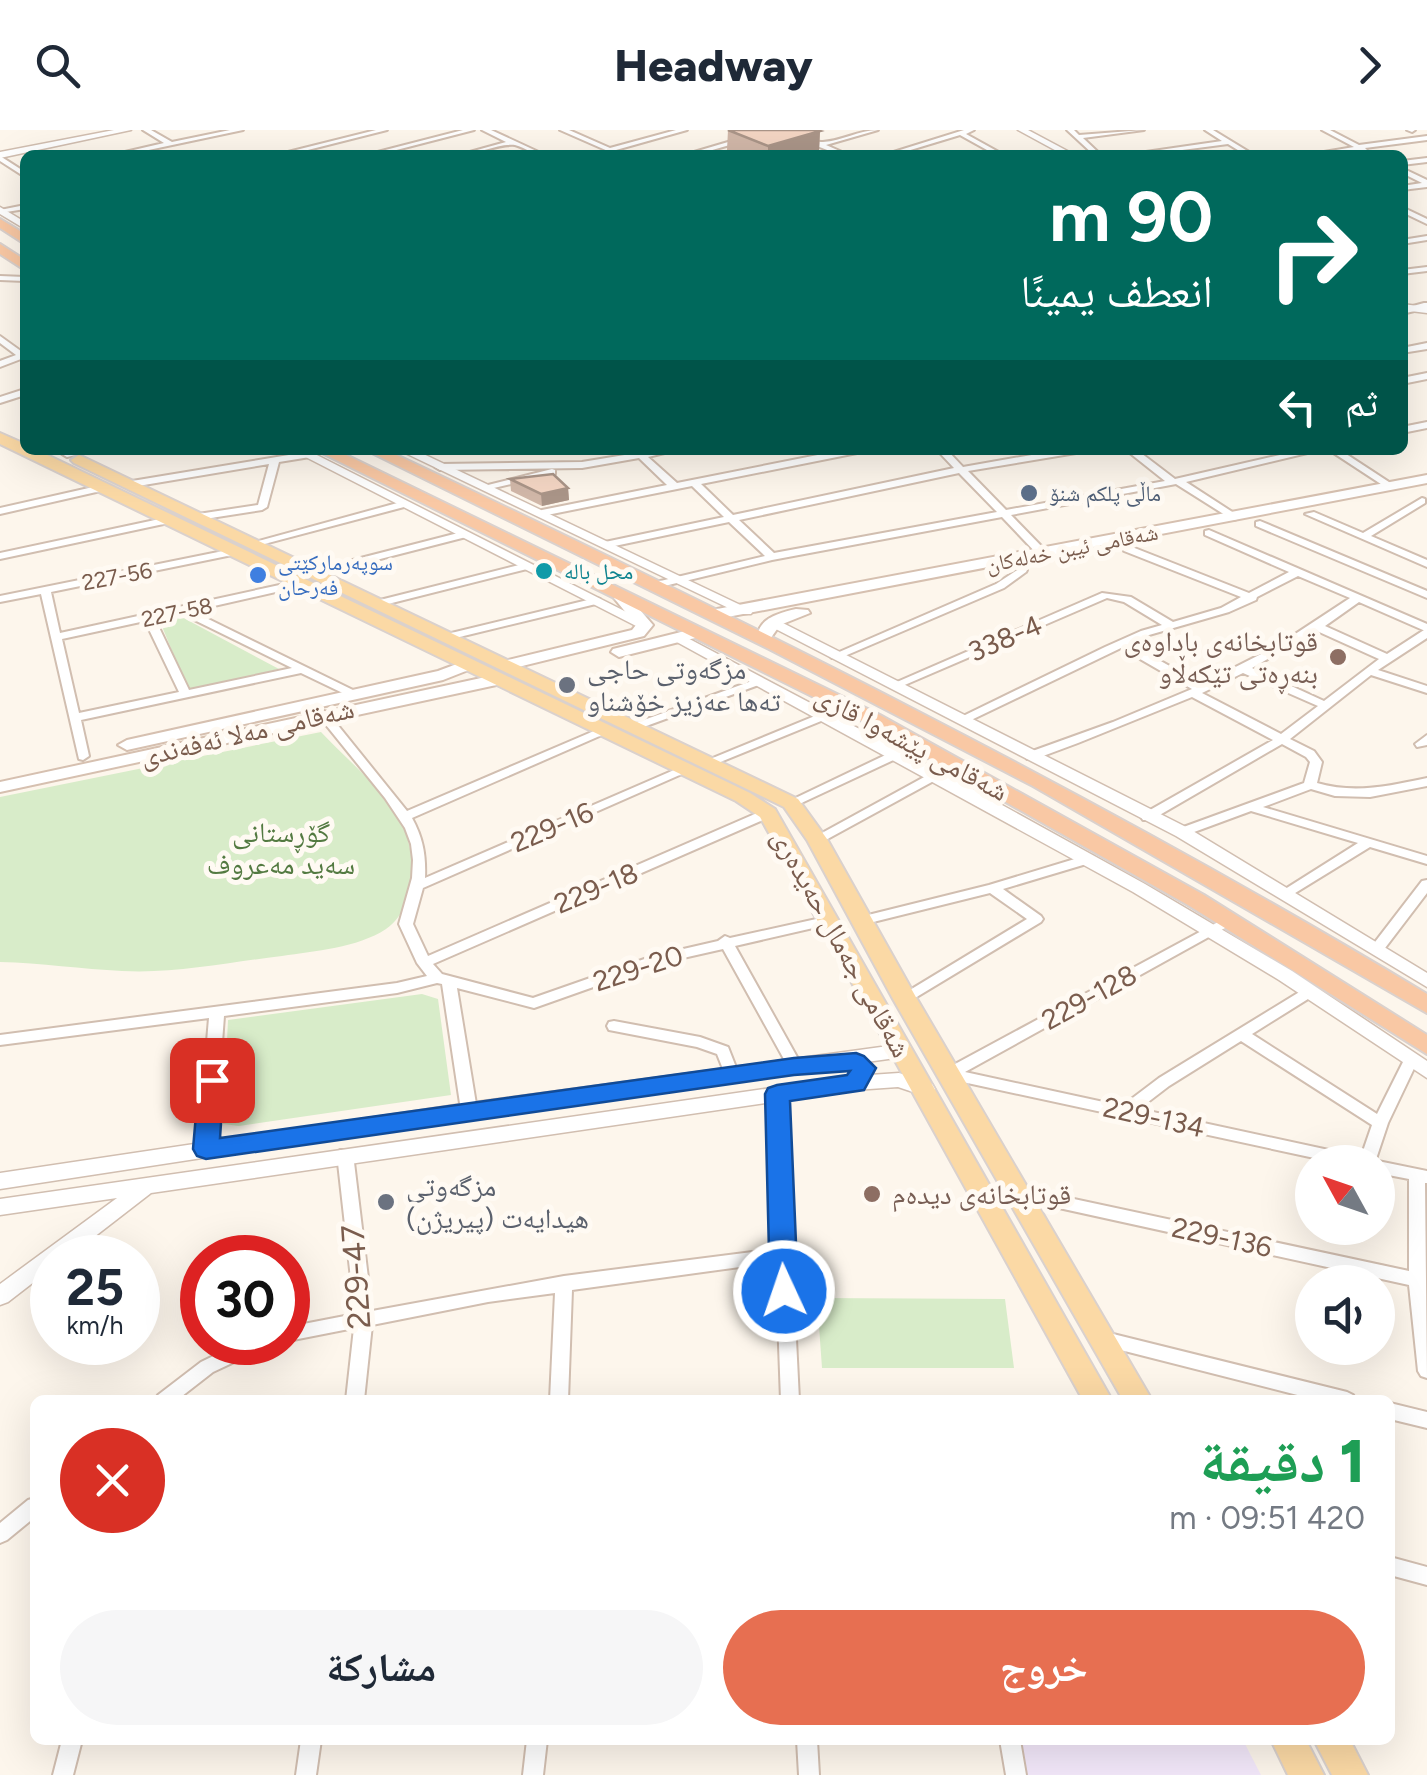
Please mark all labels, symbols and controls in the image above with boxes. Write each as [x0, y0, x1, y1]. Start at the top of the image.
icon: search [30, 38, 85, 93]
text: Headway [614, 38, 813, 92]
icon: forward [1342, 38, 1397, 93]
text: 90 m [1049, 174, 1213, 259]
icon: right [1248, 190, 1378, 320]
text: انعطف يمينًا [1020, 264, 1213, 318]
icon: left [1270, 380, 1325, 435]
text: ثم [1345, 380, 1378, 426]
place label: ماڵی پلکم شنۆ [1049, 480, 1161, 508]
marker: ماڵی پلکم شنۆ [1018, 482, 1040, 504]
street label: شەقامی ئیبن خەلەکان [984, 519, 1160, 578]
place label: سوپەرمارکێتی فەرحان [278, 549, 393, 601]
street label: 227-56 [80, 556, 154, 596]
place label: محل باله [564, 558, 633, 585]
marker: محل باله [533, 560, 555, 582]
marker: سوپەرمارکێتی فەرحان [247, 564, 269, 586]
street label: 227-58 [139, 592, 215, 633]
street label: 338-4 [963, 607, 1047, 669]
place label: قوتابخانەی باداوەی بنەڕەتی تێکەڵاو [1124, 624, 1318, 695]
marker: قوتابخانەی باداوەی بنەڕەتی تێکەڵاو [1327, 646, 1349, 668]
place label: مزگەوتی حاجی تەها عەزیز خۆشناو [587, 652, 781, 718]
marker: مزگەوتی حاجی تەها عەزیز خۆشناو [556, 674, 578, 696]
street label: شەقامی پێشەوا قازی [809, 678, 1014, 809]
street label: شەقامی مەلا ئەفەندی [137, 691, 358, 774]
street label: 229-16 [506, 794, 598, 859]
park label: گۆڕستانی سەید مەعروف [207, 815, 355, 881]
street label: شەقامی جەمال حەیدەری [764, 823, 919, 1064]
street label: 229-18 [549, 855, 643, 921]
street label: 229-20 [589, 938, 687, 998]
street label: 229-128 [1036, 957, 1142, 1037]
pin [170, 1038, 255, 1123]
icon: arrive [185, 1053, 240, 1108]
street label: 229-134 [1100, 1090, 1208, 1144]
north arrow [1295, 1145, 1395, 1245]
map controls [1295, 1145, 1395, 1365]
place label: مزگه‌وتی هیدایه‌ت (پیریژن) [406, 1169, 589, 1235]
place label: قوتابخانەی دیدەم [892, 1177, 1071, 1213]
marker: قوتابخانەی دیدەم [861, 1183, 883, 1205]
marker: مزگه‌وتی هیدایه‌ت (پیریژن) [375, 1191, 397, 1213]
street label: 229-136 [1169, 1210, 1275, 1264]
street label: 229-47 [333, 1224, 379, 1330]
speed limit sign: 30 [180, 1235, 310, 1365]
position arrow [732, 1239, 836, 1343]
text: 25 [66, 1257, 124, 1318]
button: sound [1295, 1265, 1395, 1365]
text: km/h [66, 1310, 124, 1340]
text: 1 دقيقة [1199, 1425, 1365, 1497]
button: close [60, 1428, 165, 1533]
text: 420 m · 09:51 [1169, 1499, 1365, 1537]
button: مشاركة [60, 1610, 703, 1725]
button: خروج [723, 1610, 1365, 1725]

